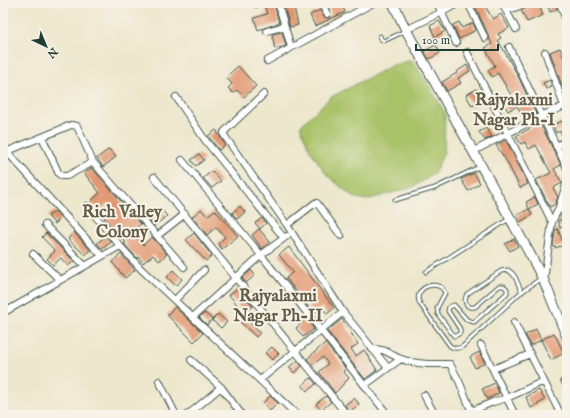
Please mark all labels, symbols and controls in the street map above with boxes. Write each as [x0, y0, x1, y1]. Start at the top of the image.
north arrow [26, 26, 66, 66]
scale bar [416, 26, 498, 52]
text: 100 m [422, 33, 450, 48]
text: N [44, 43, 61, 61]
district label: Rajyalaxmi Nagar Ph-I [472, 90, 556, 131]
district label: Rich Valley Colony [82, 202, 163, 243]
district label: Rajyalaxmi Nagar Ph-II [232, 286, 323, 327]

